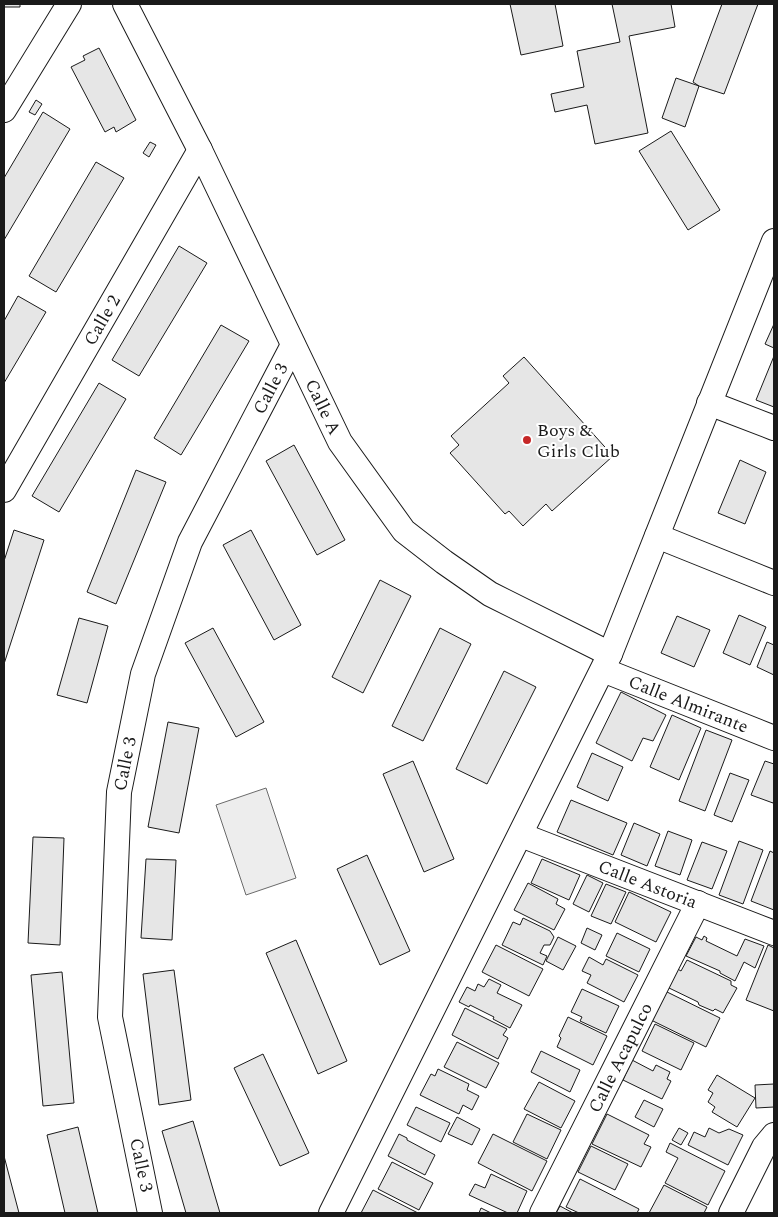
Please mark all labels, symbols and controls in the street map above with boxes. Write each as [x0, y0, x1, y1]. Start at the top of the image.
street label: Calle 2 [77, 290, 127, 351]
street label: Calle 3 [246, 358, 295, 419]
street label: Calle A [298, 374, 348, 439]
place label: Boys & Girls Club [537, 417, 620, 465]
marker: Boys & Girls Club [521, 434, 533, 446]
street label: Calle Almirante [625, 668, 752, 740]
street label: Calle 3 [106, 734, 143, 793]
street label: Calle Astoria [594, 853, 701, 916]
street label: Calle Acapulco [581, 998, 659, 1117]
street label: Calle 3 [122, 1136, 160, 1194]

